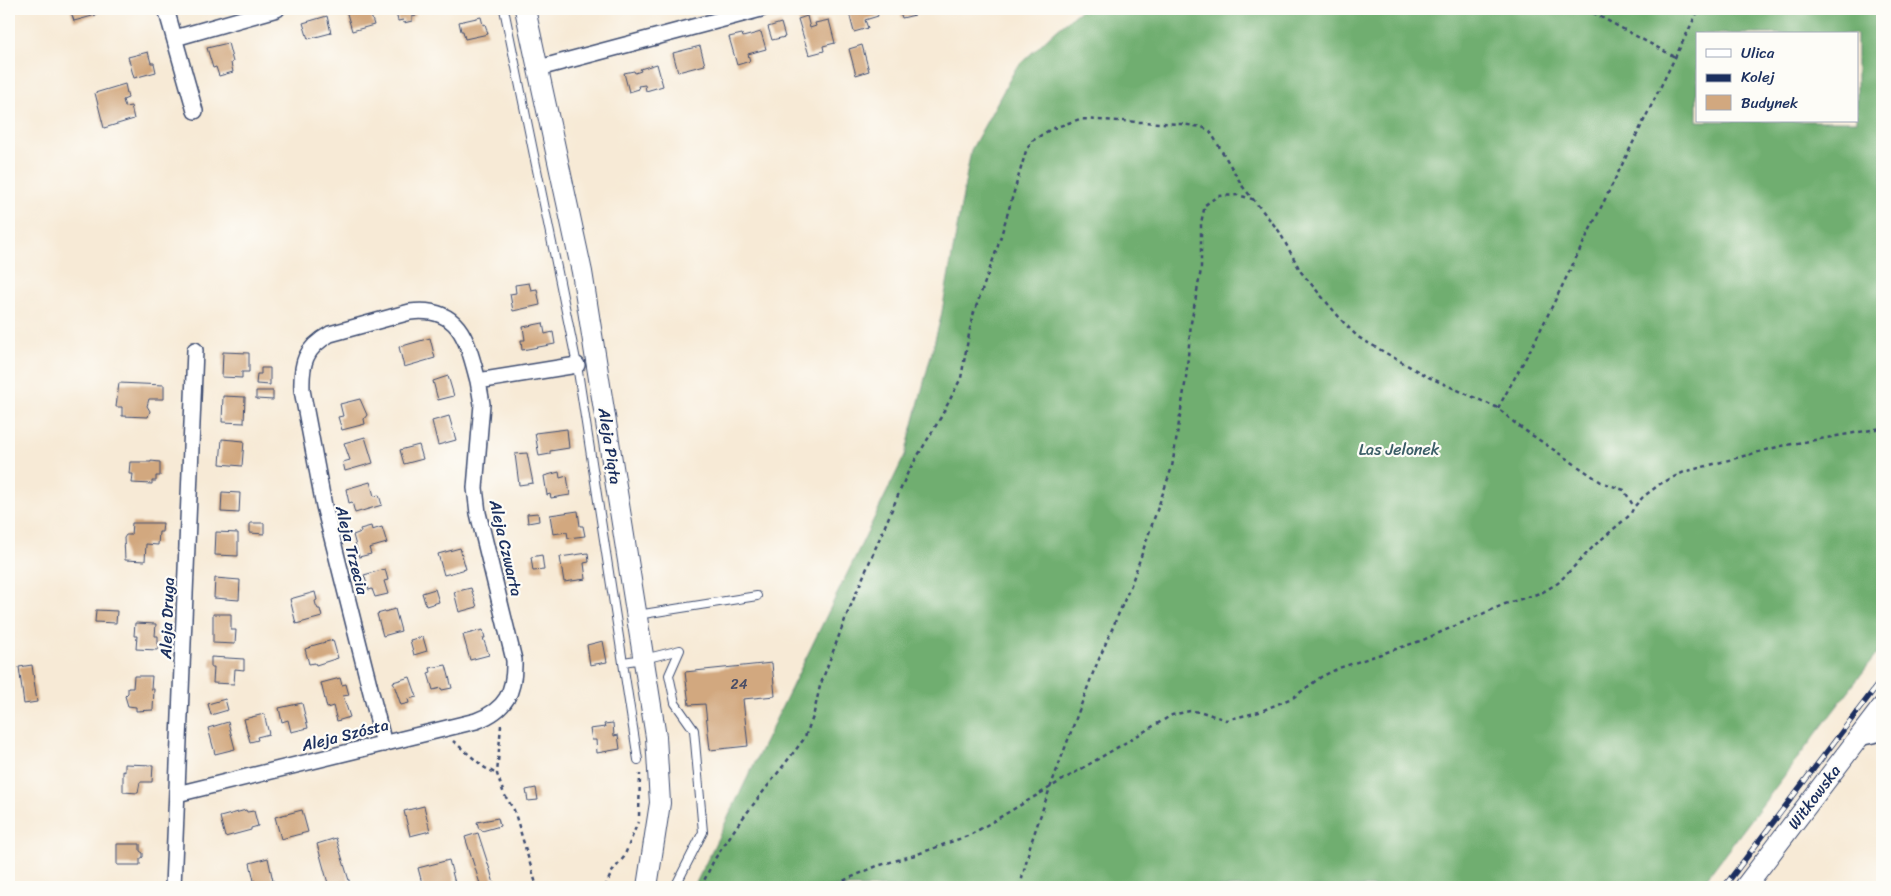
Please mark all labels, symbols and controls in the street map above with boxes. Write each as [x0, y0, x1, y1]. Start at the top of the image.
legend [1696, 32, 1858, 122]
text: Ulica [1741, 40, 1775, 66]
text: Kolej [1741, 64, 1775, 90]
text: Budynek [1741, 90, 1799, 116]
street label: Aleja Piąta [589, 405, 630, 486]
park label: Las Jelonek [1359, 435, 1440, 464]
street label: Aleja Czwarta [481, 496, 531, 599]
street label: Aleja Trzecia [327, 501, 377, 599]
street label: Aleja Druga [151, 577, 183, 660]
house number: 24 [731, 672, 748, 697]
street label: Aleja Szósta [297, 710, 392, 760]
street label: Witkowska [1780, 758, 1848, 836]

